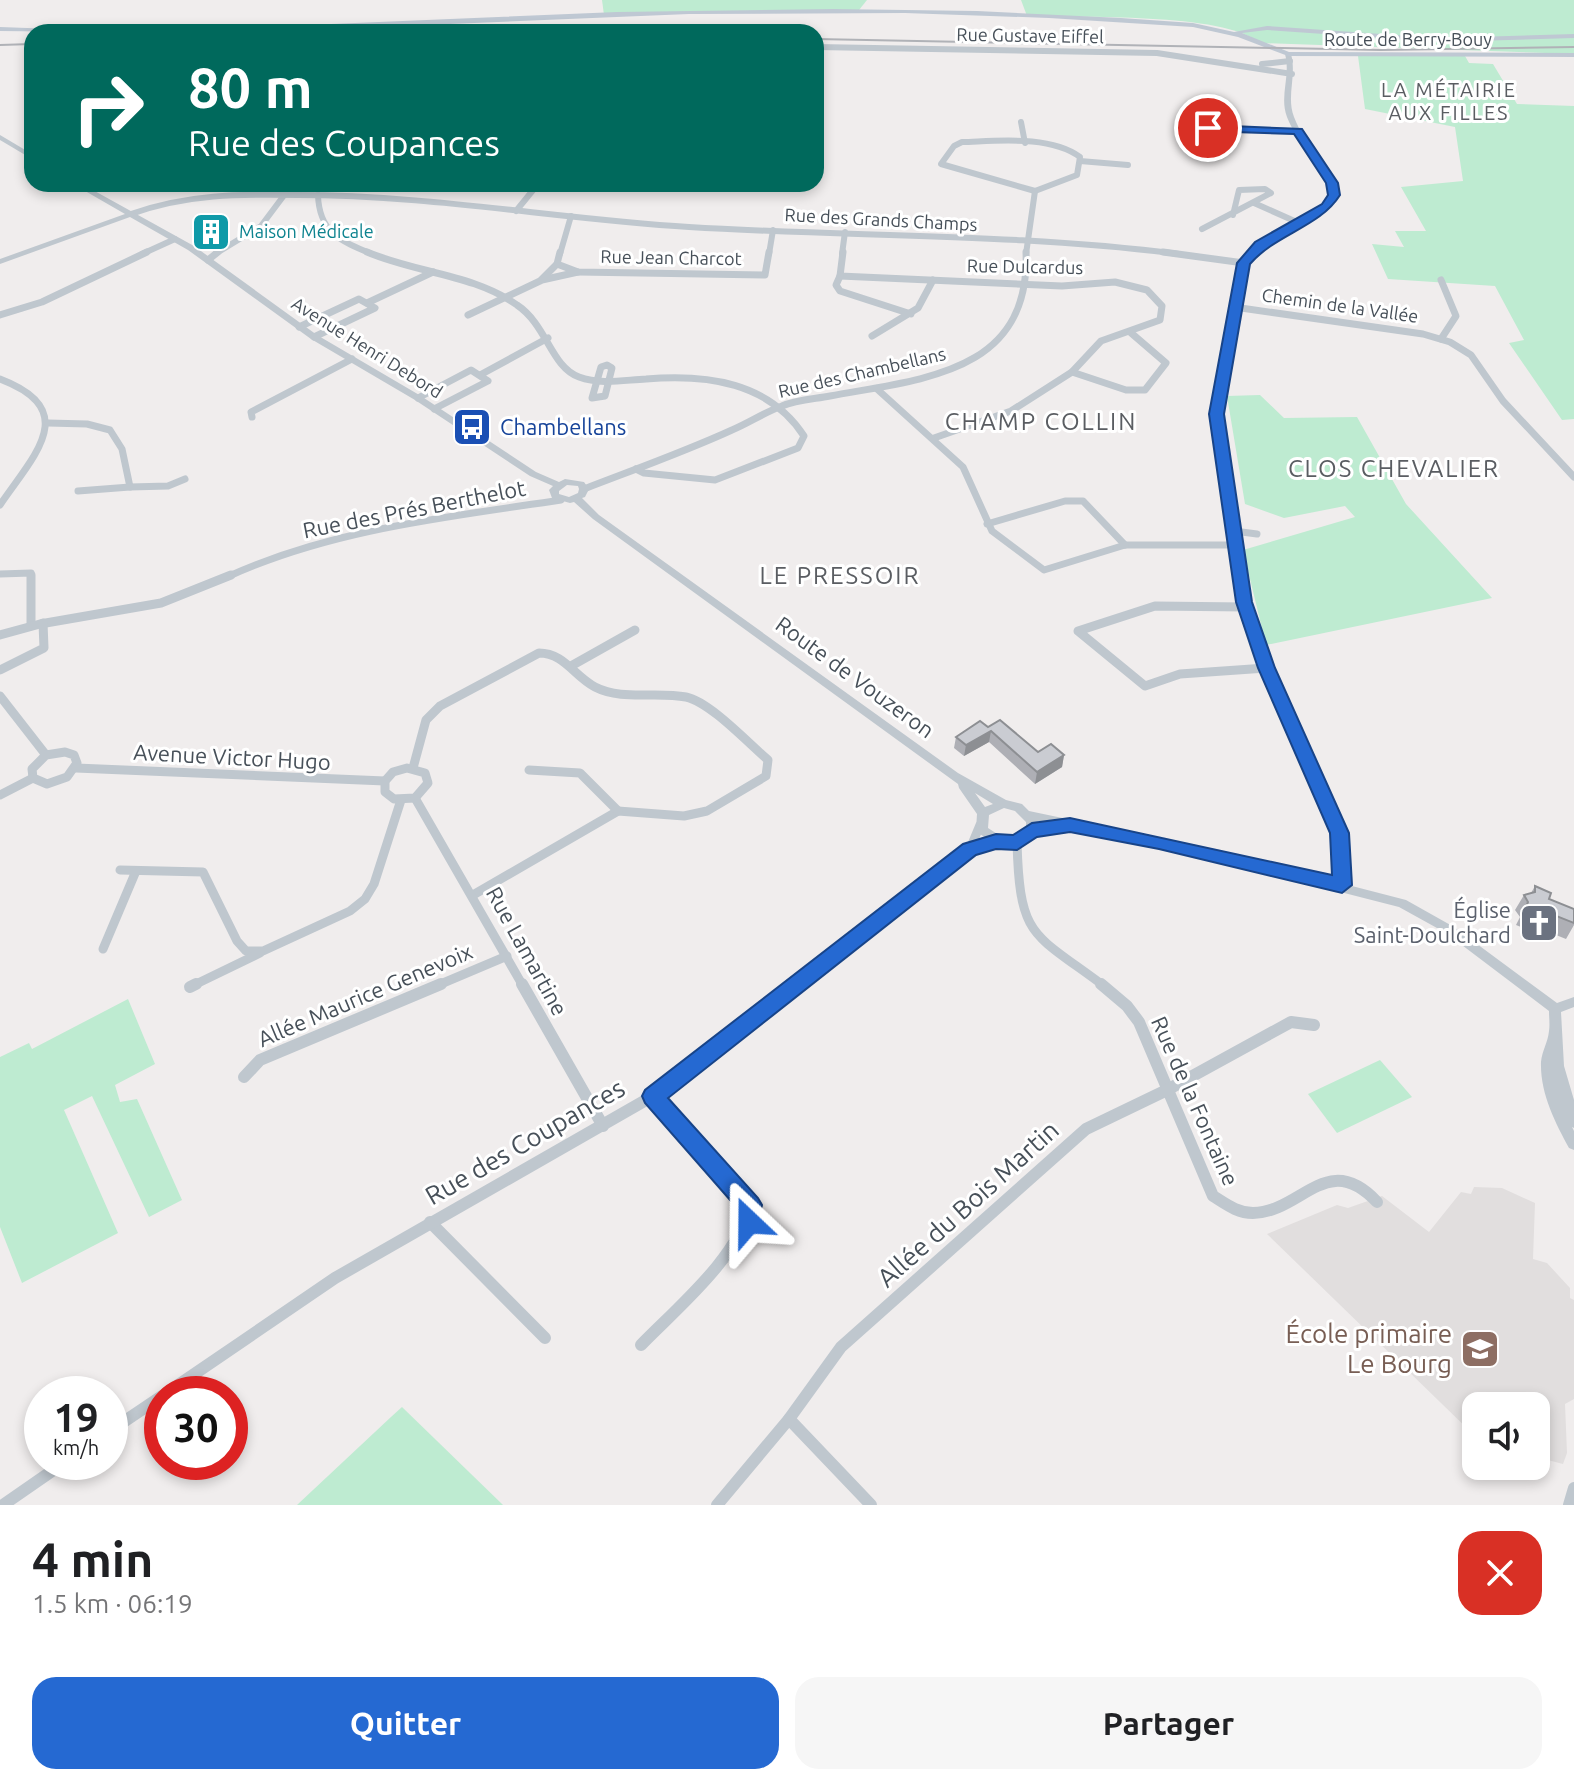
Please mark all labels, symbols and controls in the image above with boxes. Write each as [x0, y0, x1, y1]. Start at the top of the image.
street label: Rue Gustave Eiffel [956, 24, 1104, 46]
street label: Route de Berry-Bouy [1324, 29, 1492, 49]
icon: right [56, 56, 160, 160]
text: 80 m [188, 56, 313, 119]
district label: LA MÉTAIRIE AUX FILLES [1381, 78, 1517, 124]
pin [1174, 94, 1242, 162]
icon: arrive [1186, 106, 1230, 150]
text: Rue des Coupances [188, 122, 500, 163]
street label: Rue des Grands Champs [784, 204, 978, 234]
building icon: Maison Médicale [190, 211, 232, 253]
place label: Maison Médicale [239, 221, 374, 241]
street label: Rue Jean Charcot [600, 246, 742, 268]
street label: Rue Dulcardus [967, 255, 1083, 277]
street label: Chemin de la Vallée [1261, 284, 1420, 326]
street label: Avenue Henri Debord [288, 293, 447, 402]
street label: Rue des Chambellans [776, 343, 948, 401]
bus stop icon: Chambellans [451, 406, 493, 448]
district label: CHAMP COLLIN [945, 408, 1137, 435]
place label: Chambellans [500, 414, 626, 439]
district label: CLOS CHEVALIER [1288, 455, 1500, 482]
street label: Rue des Prés Berthelot [300, 475, 528, 542]
district label: LE PRESSOIR [760, 562, 920, 589]
street label: Route de Vouzeron [771, 611, 939, 742]
street label: Avenue Victor Hugo [133, 739, 331, 774]
street label: Rue Lamartine [482, 882, 573, 1019]
place label: Église Saint-Doulchard [1354, 896, 1511, 947]
church icon: Église Saint-Doulchard [1518, 902, 1560, 944]
street label: Allée Maurice Genevoix [254, 938, 476, 1051]
street label: Rue de la Fontaine [1147, 1012, 1244, 1189]
street label: Rue des Coupances [420, 1073, 630, 1210]
street label: Allée du Bois Martin [871, 1115, 1064, 1293]
position arrow [707, 1180, 791, 1264]
place label: École primaire Le Bourg [1285, 1318, 1452, 1378]
school or university icon: École primaire Le Bourg [1459, 1328, 1501, 1370]
speed limit sign: 30 [144, 1376, 248, 1480]
map controls [1462, 1392, 1550, 1480]
button: sound [1462, 1392, 1550, 1480]
text: 19 [53, 1395, 99, 1440]
text: km/h [53, 1436, 99, 1459]
button: close [1458, 1531, 1542, 1615]
text: 4 min [32, 1532, 153, 1586]
text: 1.5 km · 06:19 [32, 1589, 193, 1618]
button: Quitter [32, 1677, 779, 1769]
button: Partager [795, 1677, 1542, 1769]

